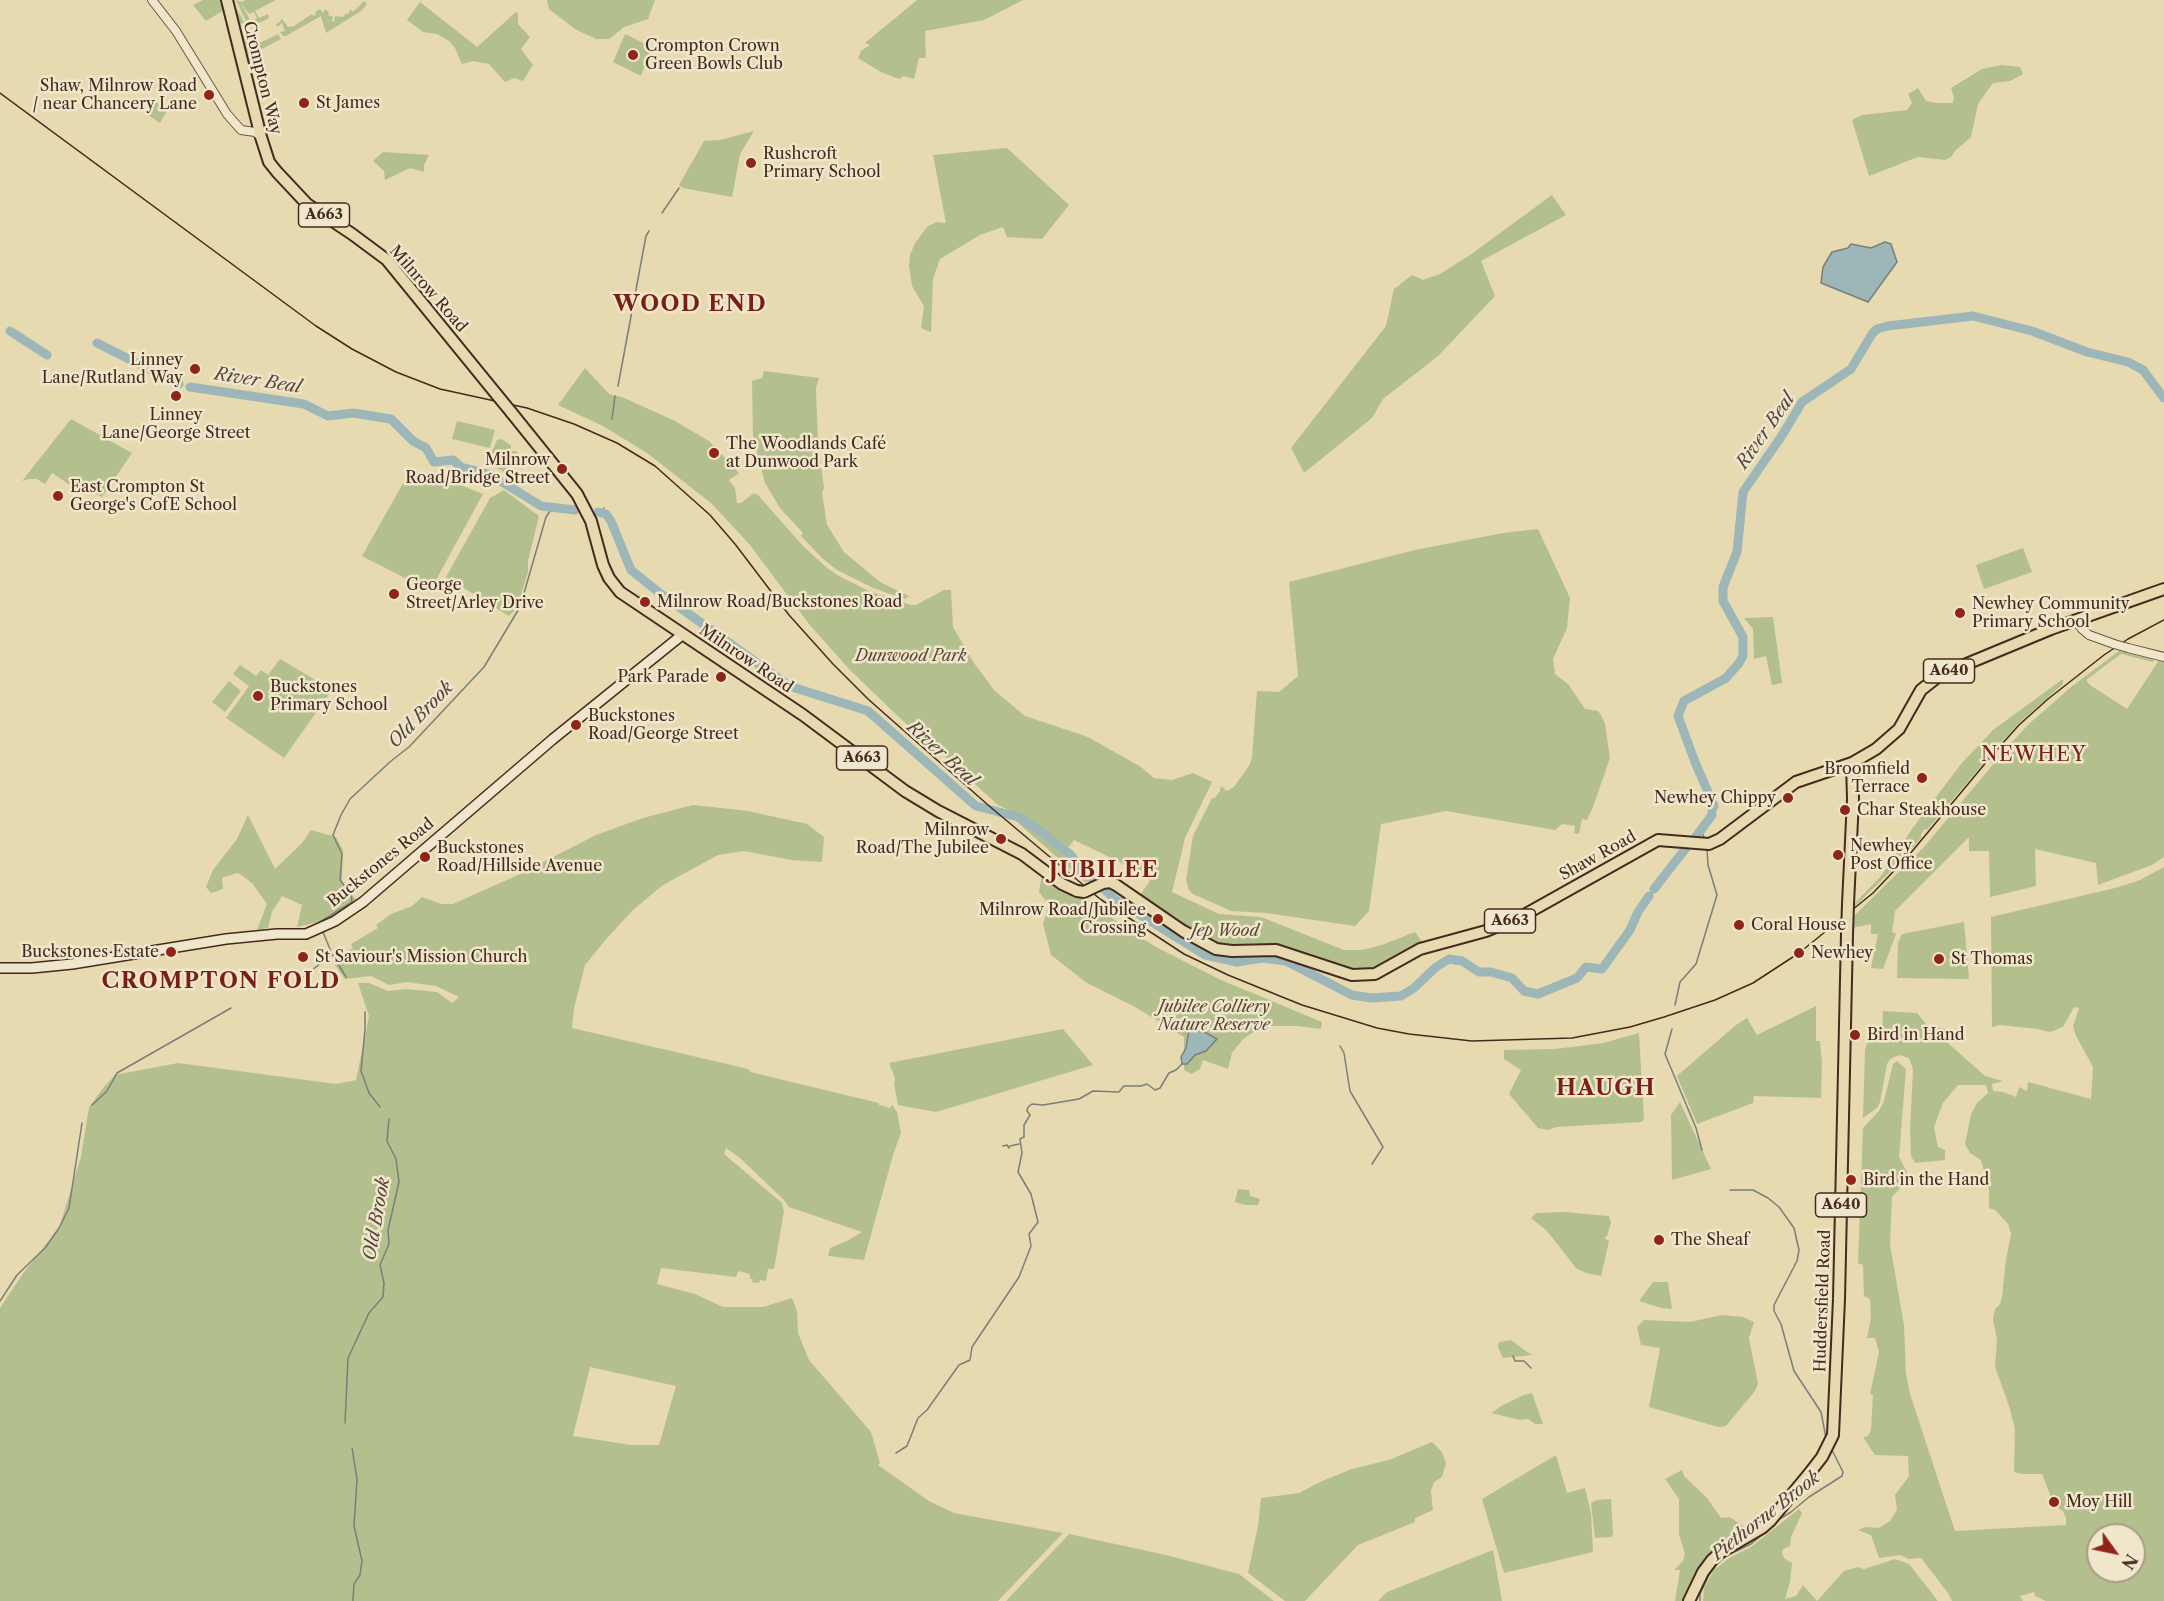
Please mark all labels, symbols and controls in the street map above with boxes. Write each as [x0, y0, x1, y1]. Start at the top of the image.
street label: Crompton Way [239, 19, 285, 137]
place label: Crompton Crown Green Bowls Club [645, 36, 783, 74]
marker: Crompton Crown Green Bowls Club [626, 48, 640, 62]
place label: Shaw, Milnrow Road / near Chancery Lane [33, 76, 197, 114]
marker: Shaw, Milnrow Road / near Chancery Lane [202, 88, 216, 102]
place label: St James [316, 93, 380, 113]
marker: St James [297, 96, 311, 110]
place label: Rushcroft Primary School [763, 144, 881, 182]
marker: Rushcroft Primary School [744, 156, 758, 170]
road number: A663 [298, 203, 350, 227]
street label: Milnrow Road [385, 242, 471, 336]
district label: WOOD END [613, 292, 767, 318]
place label: Linney Lane/Rutland Way [42, 350, 183, 388]
marker: Linney Lane/Rutland Way [188, 362, 202, 376]
water label: River Beal [213, 363, 303, 399]
marker: Linney Lane/George Street [169, 389, 183, 403]
water label: River Beal [1732, 389, 1800, 473]
place label: Linney Lane/George Street [102, 405, 250, 443]
place label: The Woodlands Café at Dunwood Park [726, 434, 886, 472]
marker: The Woodlands Café at Dunwood Park [707, 446, 721, 460]
place label: Milnrow Road/Bridge Street [405, 450, 550, 488]
marker: Milnrow Road/Bridge Street [555, 462, 569, 476]
place label: East Crompton St George's CofE School [70, 477, 237, 515]
marker: East Crompton St George's CofE School [51, 489, 65, 503]
place label: George Street/Arley Drive [406, 575, 544, 613]
marker: George Street/Arley Drive [387, 587, 401, 601]
place label: Milnrow Road/Buckstones Road [657, 592, 902, 612]
place label: Newhey Community Primary School [1972, 594, 2130, 632]
marker: Milnrow Road/Buckstones Road [638, 595, 652, 609]
marker: Newhey Community Primary School [1953, 606, 1967, 620]
street label: Milnrow Road [696, 621, 796, 697]
park label: Dunwood Park [855, 646, 967, 666]
road number: A640 [1924, 659, 1974, 683]
place label: Park Parade [617, 667, 709, 687]
marker: Park Parade [714, 670, 728, 684]
place label: Buckstones Primary School [270, 677, 388, 715]
water label: Old Brook [384, 677, 458, 753]
marker: Buckstones Primary School [251, 689, 265, 703]
place label: Buckstones Road/George Street [588, 706, 739, 744]
water label: River Beal [902, 717, 982, 791]
marker: Buckstones Road/George Street [569, 718, 583, 732]
district label: NEWHEY [1981, 743, 2087, 767]
road number: A663 [836, 746, 888, 770]
place label: Broomfield Terrace [1824, 759, 1910, 797]
marker: Broomfield Terrace [1915, 771, 1929, 785]
place label: Newhey Chippy [1654, 788, 1776, 808]
marker: Newhey Chippy [1781, 791, 1795, 805]
place label: Char Steakhouse [1857, 800, 1986, 820]
marker: Char Steakhouse [1838, 803, 1852, 817]
street label: Buckstones Road [324, 814, 438, 912]
place label: Milnrow Road/The Jubilee [856, 820, 989, 858]
street label: Shaw Road [1556, 827, 1640, 885]
marker: Milnrow Road/The Jubilee [994, 832, 1008, 846]
place label: Newhey Post Office [1850, 836, 1933, 874]
place label: Buckstones Road/Hillside Avenue [437, 838, 602, 876]
marker: Newhey Post Office [1831, 848, 1845, 862]
marker: Buckstones Road/Hillside Avenue [418, 850, 432, 864]
district label: JUBILEE [1049, 858, 1159, 884]
place label: Milnrow Road/Jubilee Crossing [979, 900, 1146, 938]
road number: A663 [1484, 909, 1536, 933]
marker: Milnrow Road/Jubilee Crossing [1151, 912, 1165, 926]
place label: Coral House [1751, 915, 1846, 935]
marker: Coral House [1732, 918, 1746, 932]
park label: Jep Wood [1191, 921, 1259, 941]
place label: Buckstones Estate [21, 942, 159, 962]
place label: Newhey [1811, 943, 1873, 963]
marker: Buckstones Estate [164, 945, 178, 959]
marker: Newhey [1792, 946, 1806, 960]
place label: St Saviour's Mission Church [315, 947, 528, 967]
place label: St Thomas [1951, 949, 2033, 969]
marker: St Saviour's Mission Church [296, 950, 310, 964]
marker: St Thomas [1932, 952, 1946, 966]
district label: CROMPTON FOLD [101, 969, 341, 995]
park label: Jubilee Colliery Nature Reserve [1158, 997, 1270, 1035]
place label: Bird in Hand [1867, 1025, 1964, 1045]
marker: Bird in Hand [1848, 1028, 1862, 1042]
district label: HAUGH [1556, 1076, 1656, 1102]
place label: Bird in the Hand [1863, 1170, 1989, 1190]
marker: Bird in the Hand [1844, 1173, 1858, 1187]
water label: Old Brook [359, 1176, 395, 1262]
road number: A640 [1816, 1193, 1866, 1217]
street label: Huddersfield Road [1811, 1229, 1835, 1373]
place label: The Sheaf [1671, 1230, 1749, 1250]
marker: The Sheaf [1652, 1233, 1666, 1247]
water label: Piethorne Brook [1707, 1467, 1825, 1565]
place label: Moy Hill [2066, 1492, 2132, 1512]
marker: Moy Hill [2047, 1495, 2061, 1509]
north arrow [2086, 1523, 2146, 1583]
text: N [2117, 1550, 2142, 1573]

